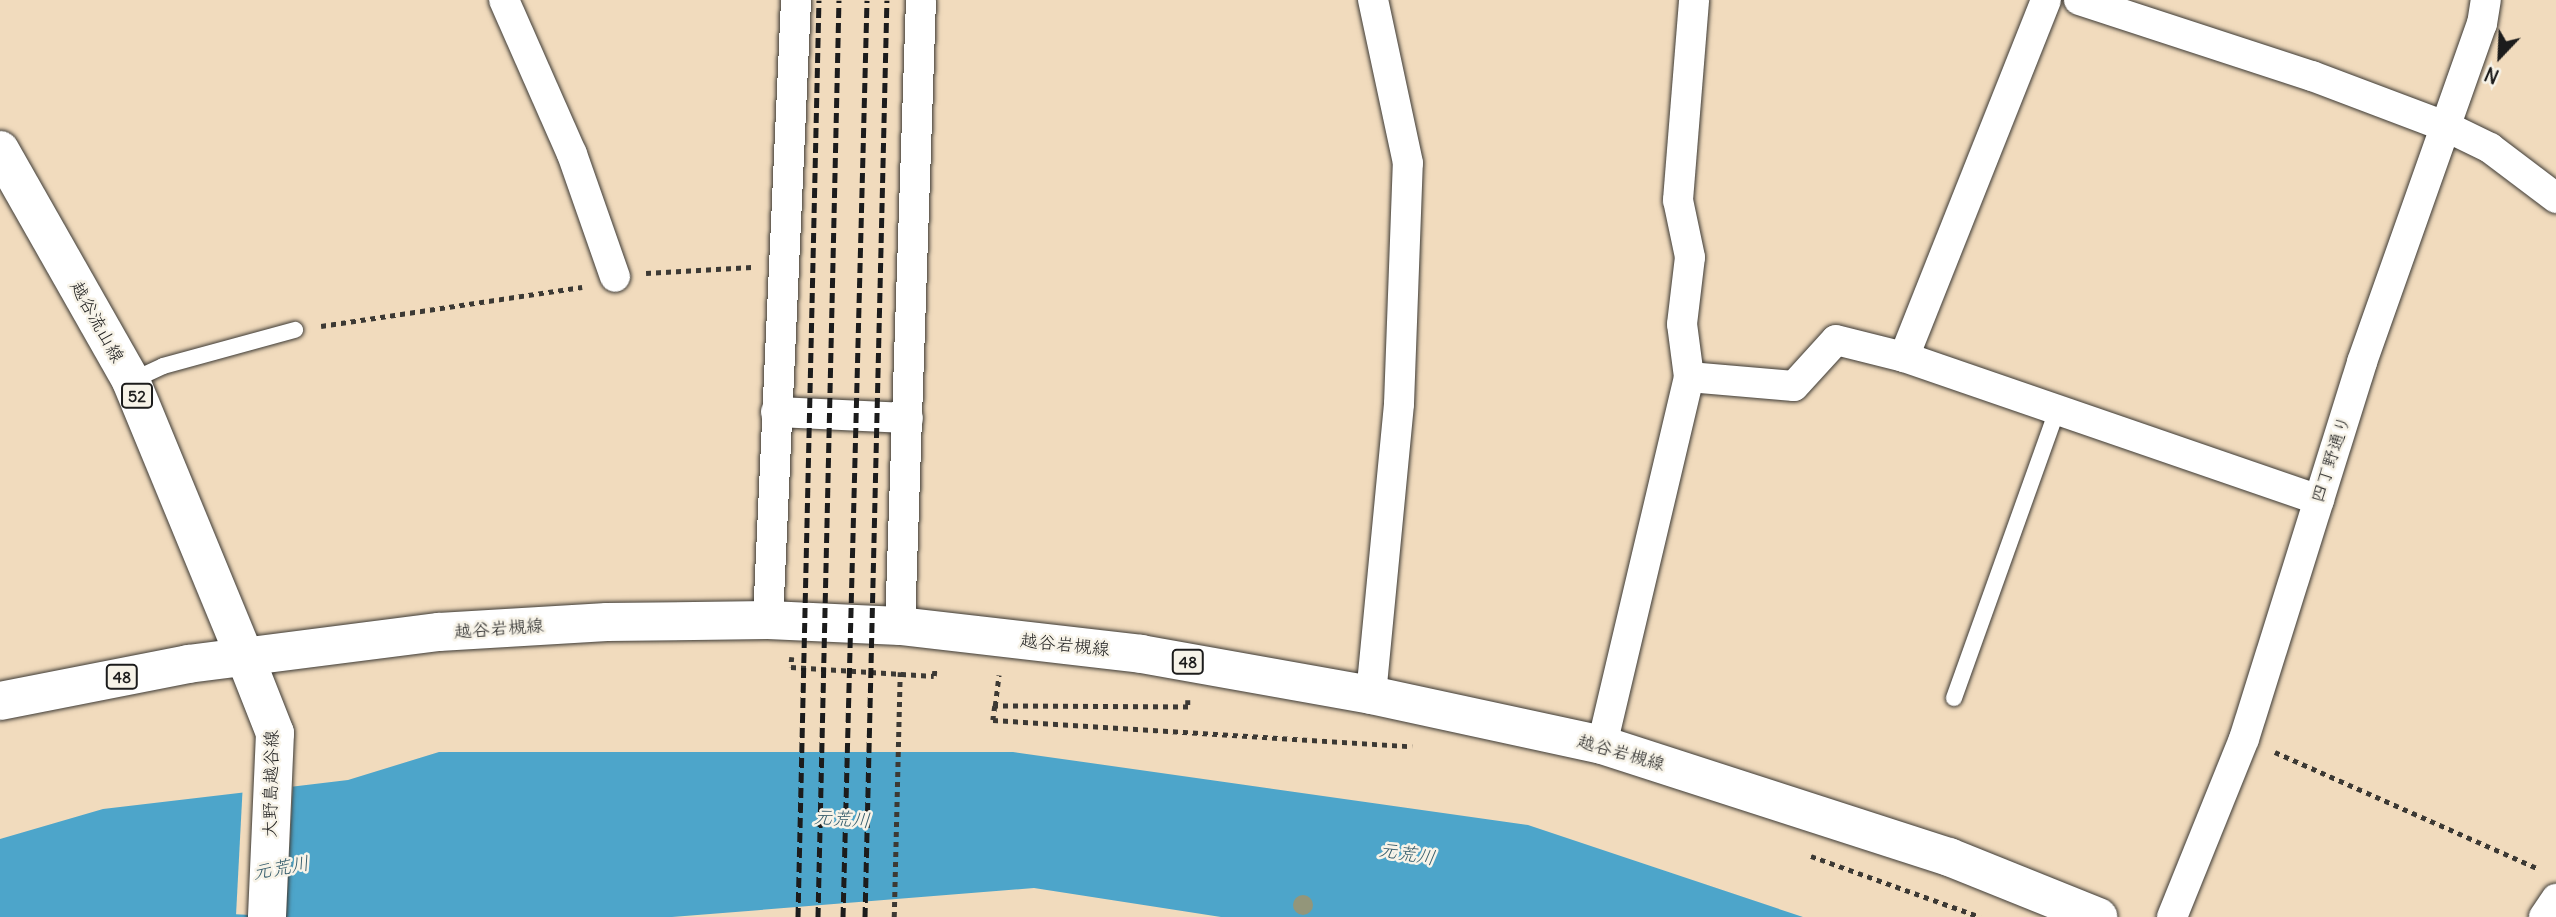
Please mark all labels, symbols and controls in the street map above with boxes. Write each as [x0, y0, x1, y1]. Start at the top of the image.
north arrow [2465, 21, 2535, 91]
text: N [2481, 62, 2503, 89]
street label: 越谷流山線 [66, 277, 128, 367]
road number: 52 [120, 384, 154, 408]
street label: 四丁野通り [2307, 413, 2355, 505]
street label: 越谷岩槻線 [453, 615, 545, 643]
street label: 越谷岩槻線 [1019, 630, 1111, 660]
road number: 48 [1170, 650, 1206, 674]
road number: 48 [104, 664, 140, 690]
street label: 大野島越谷線 [259, 730, 283, 838]
street label: 越谷岩槻線 [1575, 730, 1667, 776]
water label: 元荒川 [813, 806, 871, 832]
water label: 元荒川 [1377, 838, 1437, 870]
water label: 元荒川 [251, 852, 311, 884]

